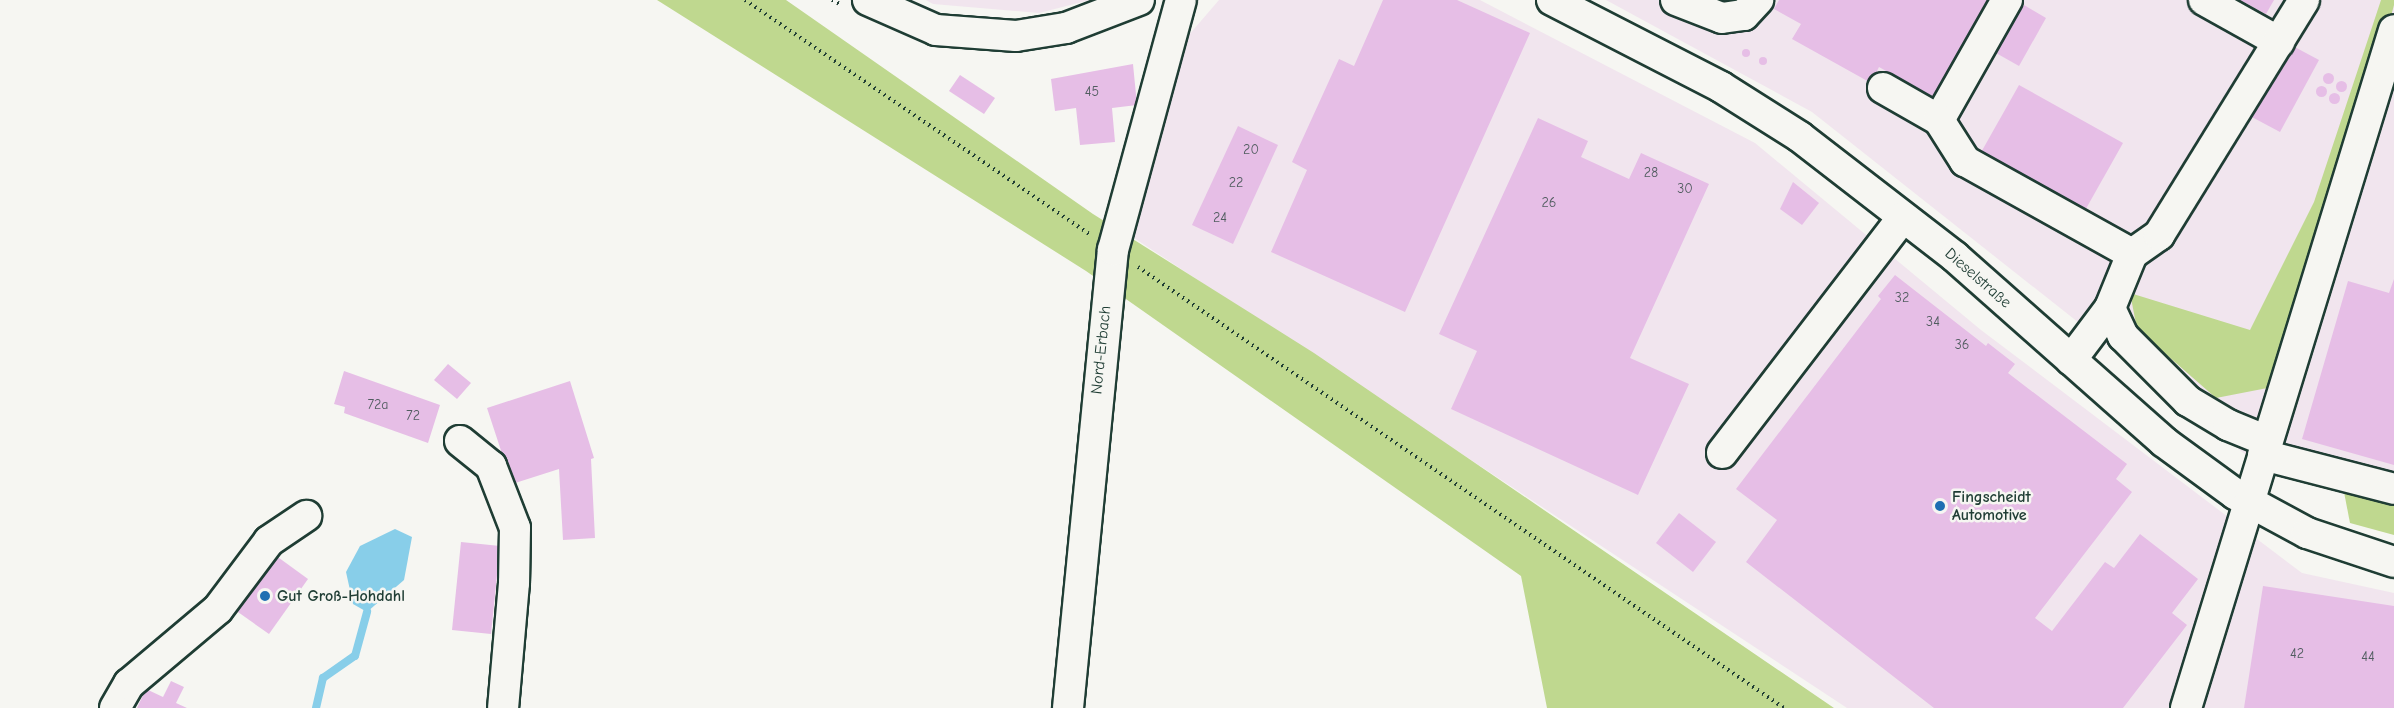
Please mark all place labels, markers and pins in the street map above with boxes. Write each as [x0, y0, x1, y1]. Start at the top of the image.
place label: Fingscheidt Automotive [1952, 487, 2031, 525]
marker: Fingscheidt Automotive [1933, 499, 1947, 513]
place label: Gut Groß-Hohdahl [277, 586, 405, 606]
marker: Gut Groß-Hohdahl [258, 589, 272, 603]

